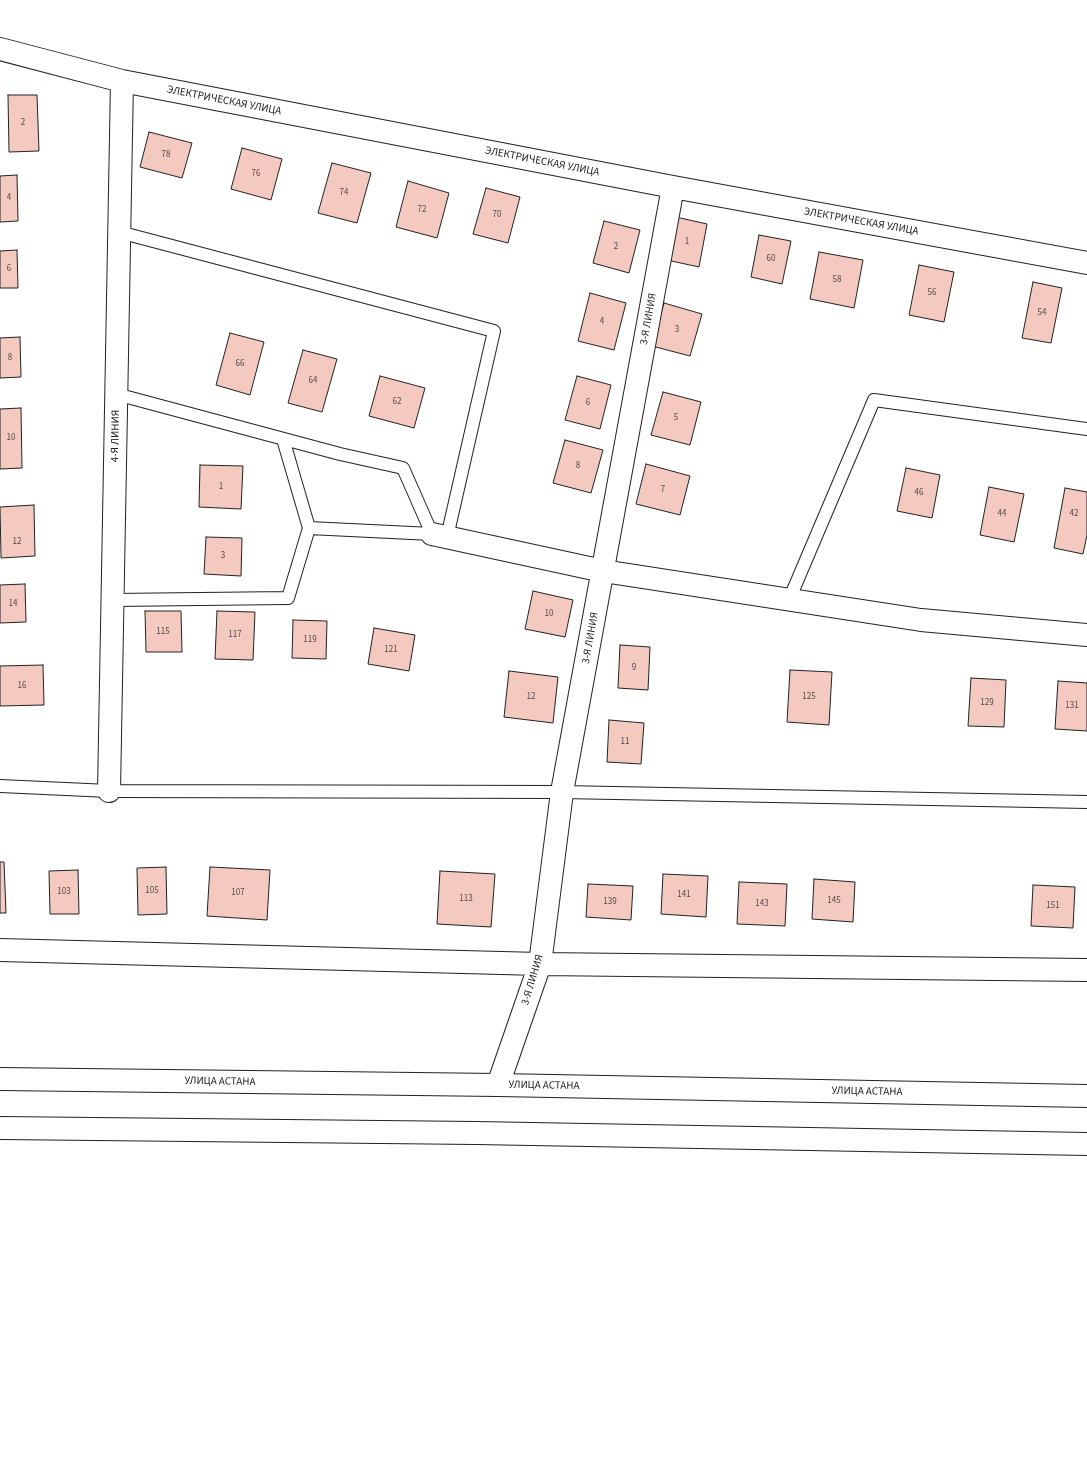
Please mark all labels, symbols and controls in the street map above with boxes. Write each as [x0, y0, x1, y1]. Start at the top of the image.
street label: ЭЛЕКТРИЧЕСКАЯ УЛИЦА [166, 83, 282, 119]
house number: 2 [21, 118, 25, 128]
street label: ЭЛЕКТРИЧЕСКАЯ УЛИЦА [484, 144, 600, 180]
house number: 78 [162, 150, 170, 160]
house number: 76 [252, 169, 260, 179]
house number: 74 [340, 188, 348, 198]
house number: 4 [7, 193, 11, 203]
house number: 72 [418, 205, 426, 215]
street label: ЭЛЕКТРИЧЕСКАЯ УЛИЦА [803, 205, 919, 239]
house number: 70 [493, 210, 501, 220]
house number: 1 [685, 237, 689, 247]
house number: 2 [614, 242, 618, 252]
house number: 60 [767, 254, 775, 264]
house number: 6 [7, 264, 11, 274]
house number: 58 [833, 275, 841, 285]
house number: 56 [928, 288, 936, 298]
street label: 3-Я ЛИНИЯ [638, 292, 660, 346]
house number: 54 [1038, 308, 1046, 318]
house number: 4 [600, 317, 604, 327]
house number: 3 [675, 325, 679, 335]
house number: 8 [8, 353, 12, 363]
house number: 66 [236, 359, 244, 369]
house number: 64 [309, 376, 317, 386]
house number: 62 [393, 397, 401, 407]
house number: 6 [586, 398, 590, 408]
street label: 4-Я ЛИНИЯ [109, 410, 123, 462]
house number: 5 [674, 413, 678, 423]
house number: 10 [7, 433, 15, 443]
house number: 8 [576, 461, 580, 471]
house number: 1 [219, 482, 223, 492]
house number: 7 [661, 485, 665, 495]
house number: 46 [915, 488, 923, 498]
house number: 44 [998, 509, 1006, 519]
house number: 42 [1070, 509, 1078, 519]
house number: 12 [13, 537, 21, 547]
house number: 3 [221, 551, 225, 561]
house number: 14 [9, 599, 17, 609]
house number: 10 [545, 609, 553, 619]
street label: 3-Я ЛИНИЯ [580, 611, 602, 665]
house number: 115 [156, 627, 170, 637]
house number: 117 [228, 630, 242, 640]
house number: 119 [303, 635, 317, 645]
house number: 121 [384, 645, 398, 655]
house number: 9 [632, 663, 636, 673]
house number: 16 [18, 681, 26, 691]
house number: 12 [527, 692, 535, 702]
house number: 125 [802, 692, 816, 702]
house number: 129 [980, 698, 994, 708]
house number: 131 [1065, 701, 1079, 711]
house number: 11 [621, 737, 629, 747]
house number: 105 [145, 886, 159, 896]
house number: 103 [57, 887, 71, 897]
house number: 107 [231, 888, 245, 898]
house number: 141 [677, 890, 691, 900]
house number: 113 [459, 894, 473, 904]
house number: 145 [827, 896, 841, 906]
house number: 139 [603, 897, 617, 907]
house number: 143 [755, 899, 769, 909]
house number: 151 [1046, 901, 1060, 911]
street label: 3-Я ЛИНИЯ [519, 953, 547, 1007]
street label: УЛИЦА АСТАНА [184, 1075, 256, 1089]
street label: УЛИЦА АСТАНА [508, 1079, 580, 1093]
street label: УЛИЦА АСТАНА [831, 1085, 903, 1099]

